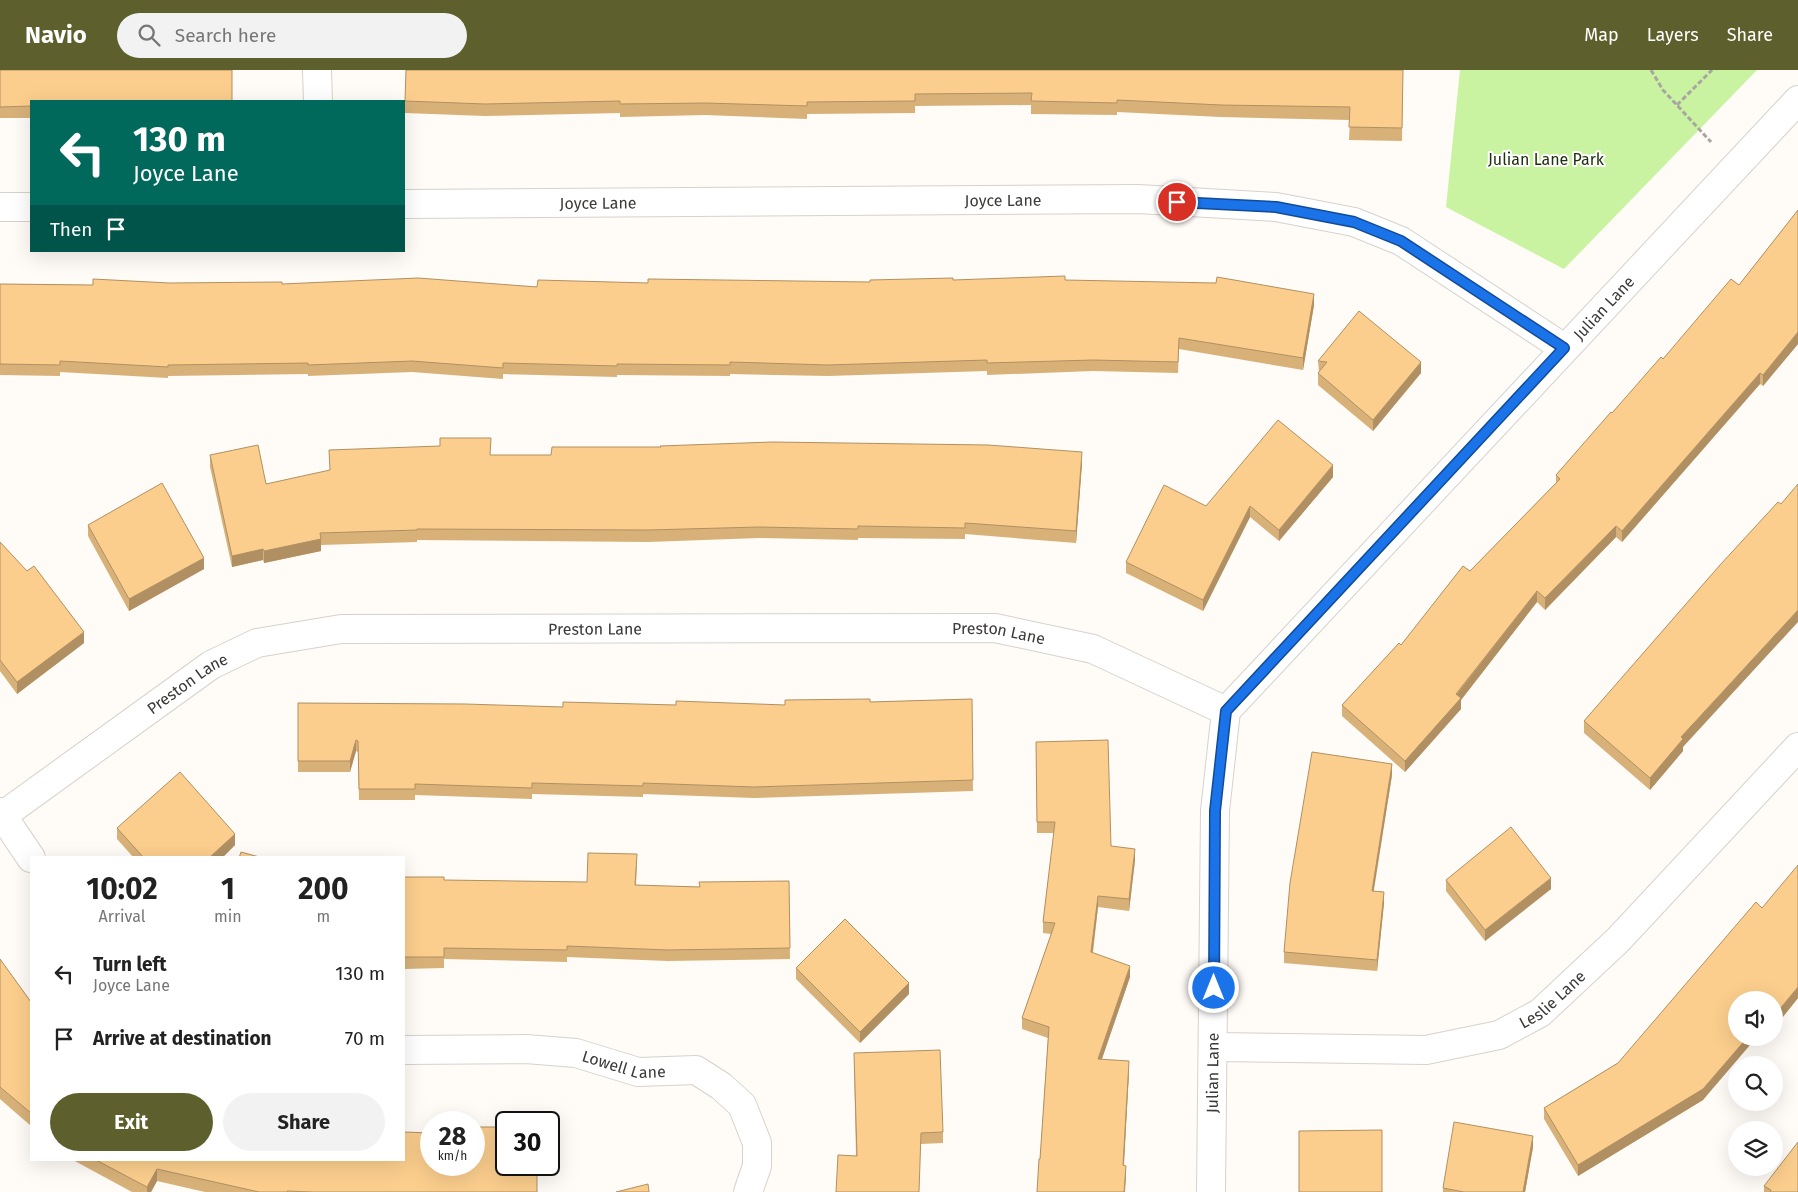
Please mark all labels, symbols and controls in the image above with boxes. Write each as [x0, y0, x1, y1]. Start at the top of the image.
search box [117, 13, 467, 58]
text: Navio [25, 21, 87, 49]
icon: search [135, 21, 163, 49]
text: Search here [175, 24, 276, 47]
text: Map [1584, 24, 1619, 46]
text: Layers [1647, 24, 1699, 46]
text: Share [1727, 24, 1773, 46]
text: 130 m [133, 118, 226, 160]
icon: left [50, 120, 115, 185]
park label: Julian Lane Park [1488, 150, 1605, 169]
text: Joyce Lane [133, 160, 239, 187]
pin [1156, 181, 1198, 223]
icon: arrive [1163, 188, 1191, 216]
street label: Joyce Lane [964, 190, 1042, 210]
street label: Joyce Lane [559, 193, 637, 212]
icon: arrive [102, 215, 130, 243]
text: Then [50, 218, 92, 241]
street label: Julian Lane [1569, 272, 1638, 344]
street label: Preston Lane [952, 618, 1047, 648]
street label: Preston Lane [548, 619, 642, 638]
street label: Preston Lane [143, 649, 231, 718]
text: 10:02 [86, 871, 158, 907]
text: 1 [221, 871, 235, 907]
text: 200 [298, 871, 349, 907]
text: Arrival [99, 907, 145, 926]
text: min [214, 907, 242, 926]
text: m [316, 907, 330, 926]
text: Turn left [93, 953, 167, 976]
icon: left [50, 960, 78, 988]
position arrow [1187, 961, 1239, 1013]
text: 130 m [335, 962, 385, 985]
street label: Leslie Lane [1516, 966, 1589, 1032]
text: Joyce Lane [93, 976, 170, 995]
map controls [1728, 991, 1783, 1176]
button: sound [1728, 991, 1783, 1046]
icon: arrive [50, 1025, 78, 1053]
text: Arrive at destination [93, 1027, 272, 1050]
text: 70 m [345, 1027, 385, 1050]
street label: Julian Lane [1202, 1033, 1222, 1113]
street label: Lowell Lane [580, 1046, 666, 1081]
button: search [1728, 1056, 1783, 1111]
button: Exit [50, 1093, 213, 1151]
button: Share [223, 1093, 385, 1151]
speed limit sign: 30 [495, 1111, 560, 1176]
button: layers [1728, 1121, 1783, 1176]
text: 28 [439, 1122, 466, 1152]
text: km/h [438, 1149, 467, 1163]

